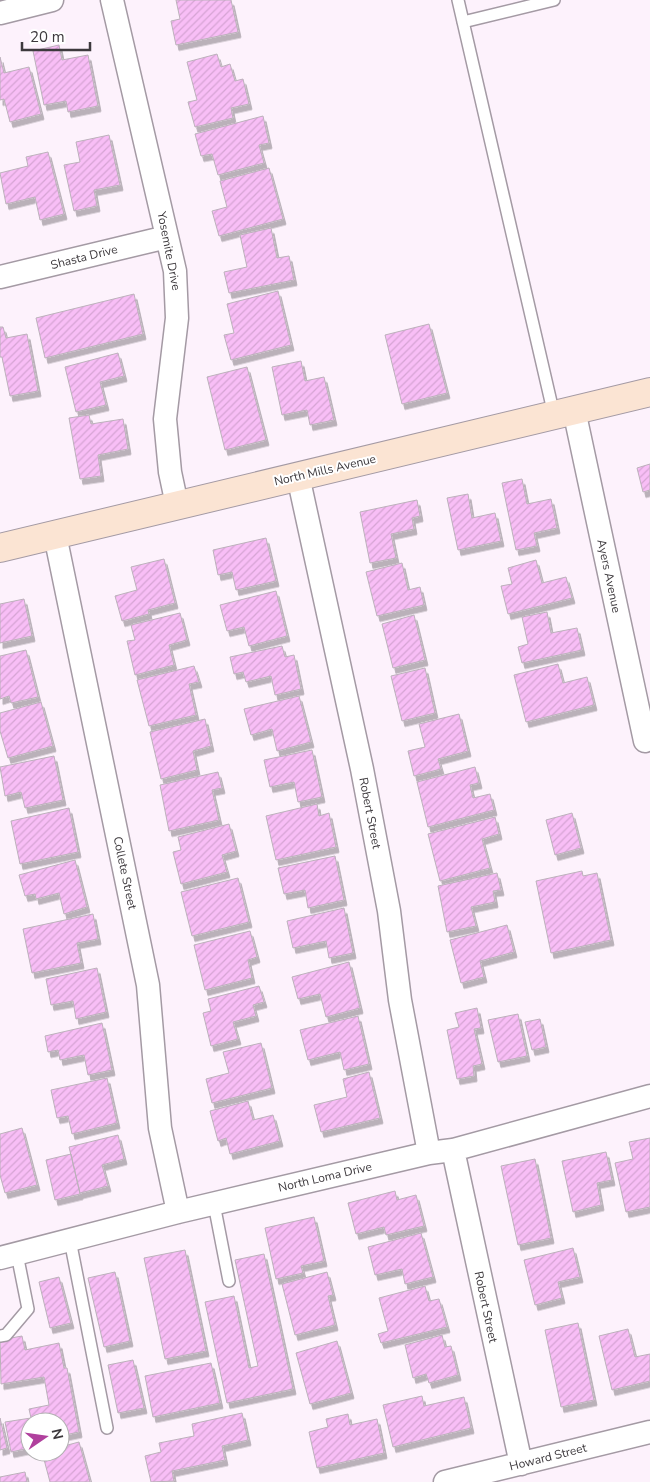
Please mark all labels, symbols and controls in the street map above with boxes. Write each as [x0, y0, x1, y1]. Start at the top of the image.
scale bar [22, 20, 90, 52]
text: 20 m [30, 27, 65, 47]
street label: Yosemite Drive [153, 209, 185, 292]
street label: Shasta Drive [49, 241, 119, 273]
street label: North Mills Avenue [273, 451, 377, 489]
street label: Ayers Avenue [593, 538, 625, 614]
street label: Robert Street [355, 776, 385, 851]
street label: Collete Street [109, 835, 141, 912]
street label: North Loma Drive [277, 1158, 373, 1196]
street label: Robert Street [471, 1270, 502, 1345]
north arrow [20, 1412, 70, 1462]
text: N [47, 1427, 68, 1441]
street label: Howard Street [508, 1439, 589, 1474]

